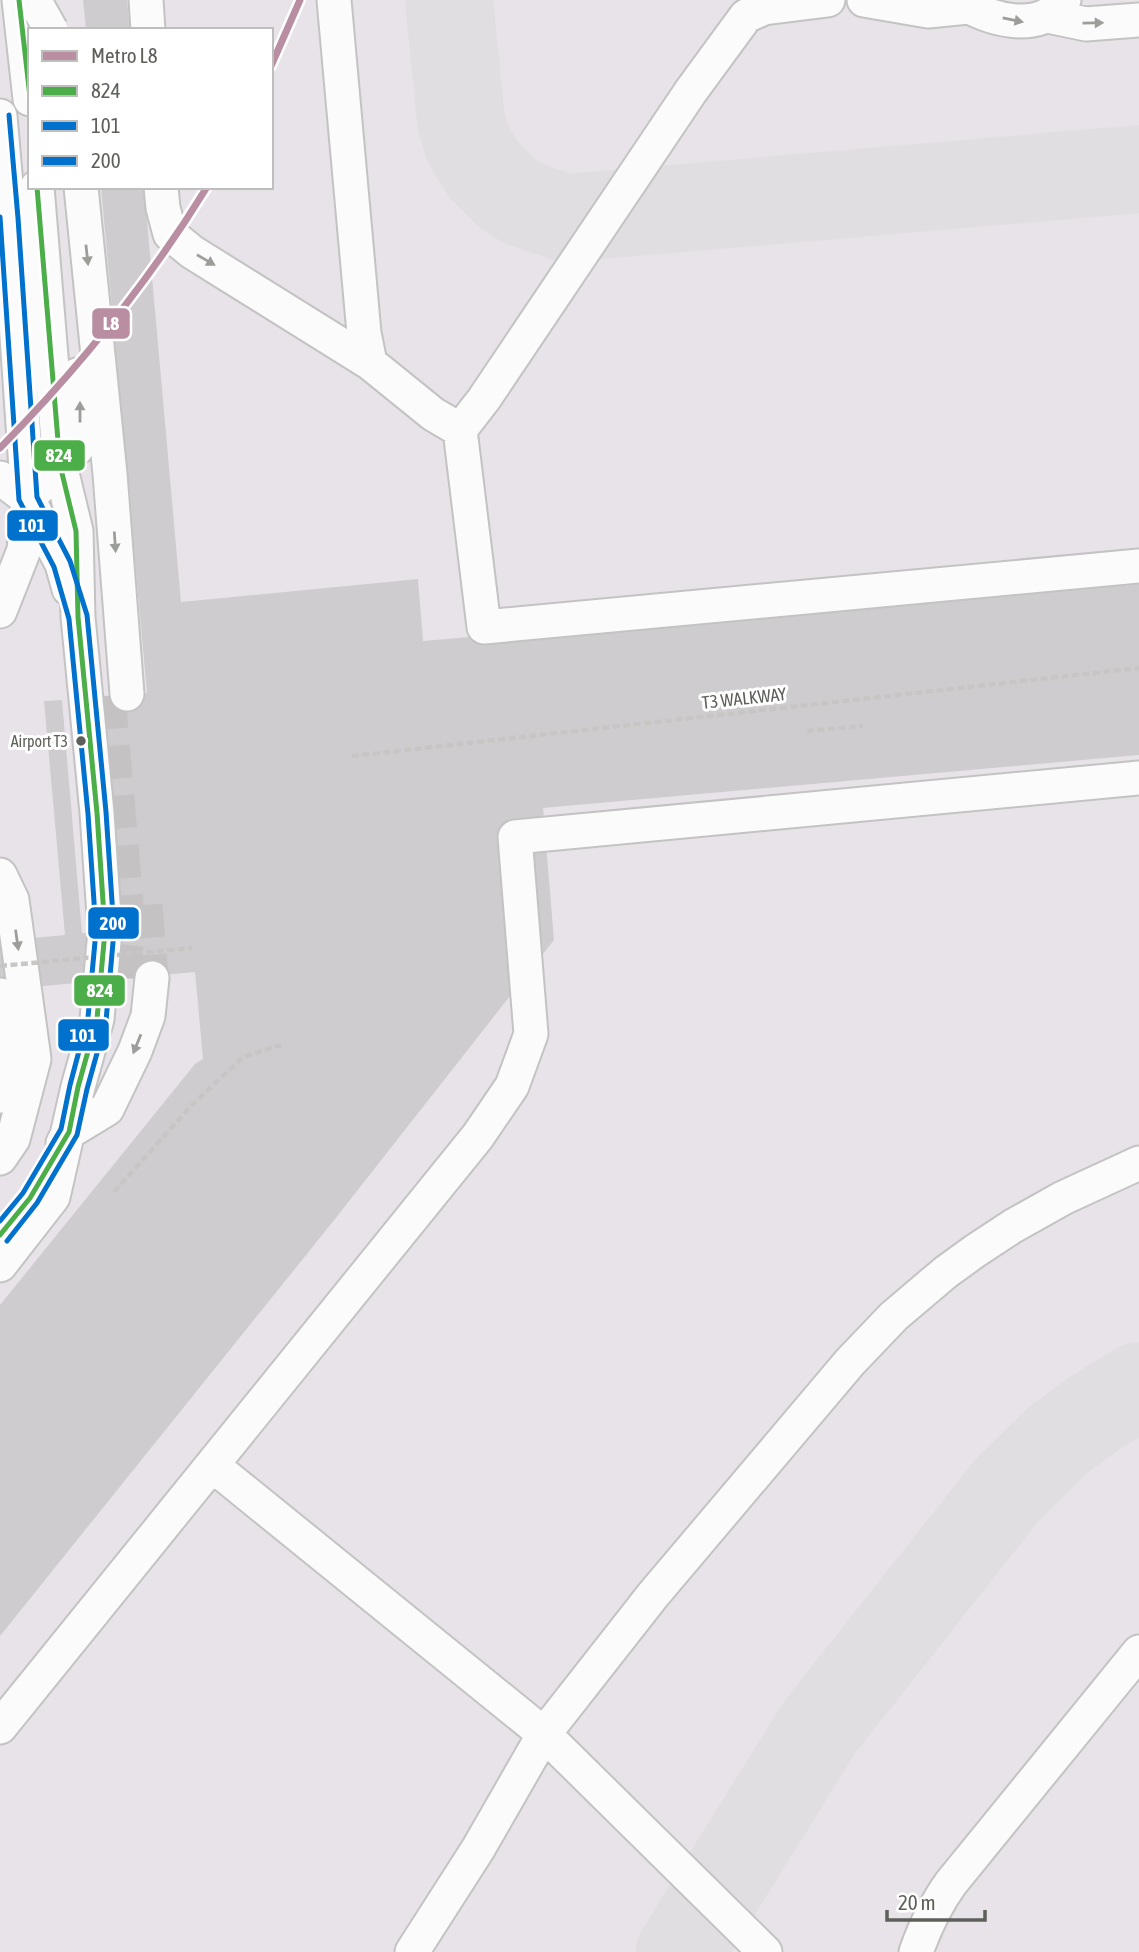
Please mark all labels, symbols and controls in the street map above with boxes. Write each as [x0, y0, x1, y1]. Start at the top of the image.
one-way arrow [1002, 14, 1024, 25]
one-way arrow [1082, 17, 1104, 29]
legend [28, 28, 273, 189]
text: Metro L8 [91, 43, 158, 67]
text: 824 [91, 78, 121, 102]
text: 101 [91, 113, 121, 137]
text: 200 [91, 148, 121, 172]
one-way arrow [82, 244, 93, 266]
one-way arrow [197, 254, 216, 266]
line badge: L8 [91, 307, 131, 340]
text: L8 [103, 312, 119, 334]
one-way arrow [74, 401, 86, 423]
line badge: 824 [33, 439, 86, 472]
text: 824 [46, 444, 72, 466]
line badge: 101 [6, 509, 59, 542]
text: 101 [19, 514, 45, 536]
one-way arrow [110, 531, 121, 553]
street label: T3 WALKWAY [701, 683, 787, 713]
place label: Airport T3 [11, 732, 68, 751]
marker: Airport T3 [74, 734, 88, 748]
line badge: 200 [87, 906, 140, 940]
text: 200 [100, 912, 126, 934]
one-way arrow [12, 929, 23, 951]
line badge: 824 [73, 974, 126, 1007]
text: 824 [87, 979, 113, 1001]
line badge: 101 [57, 1018, 110, 1052]
text: 101 [70, 1024, 96, 1046]
one-way arrow [132, 1034, 143, 1055]
scale bar [887, 1878, 985, 1922]
text: 20 m [898, 1890, 936, 1914]

